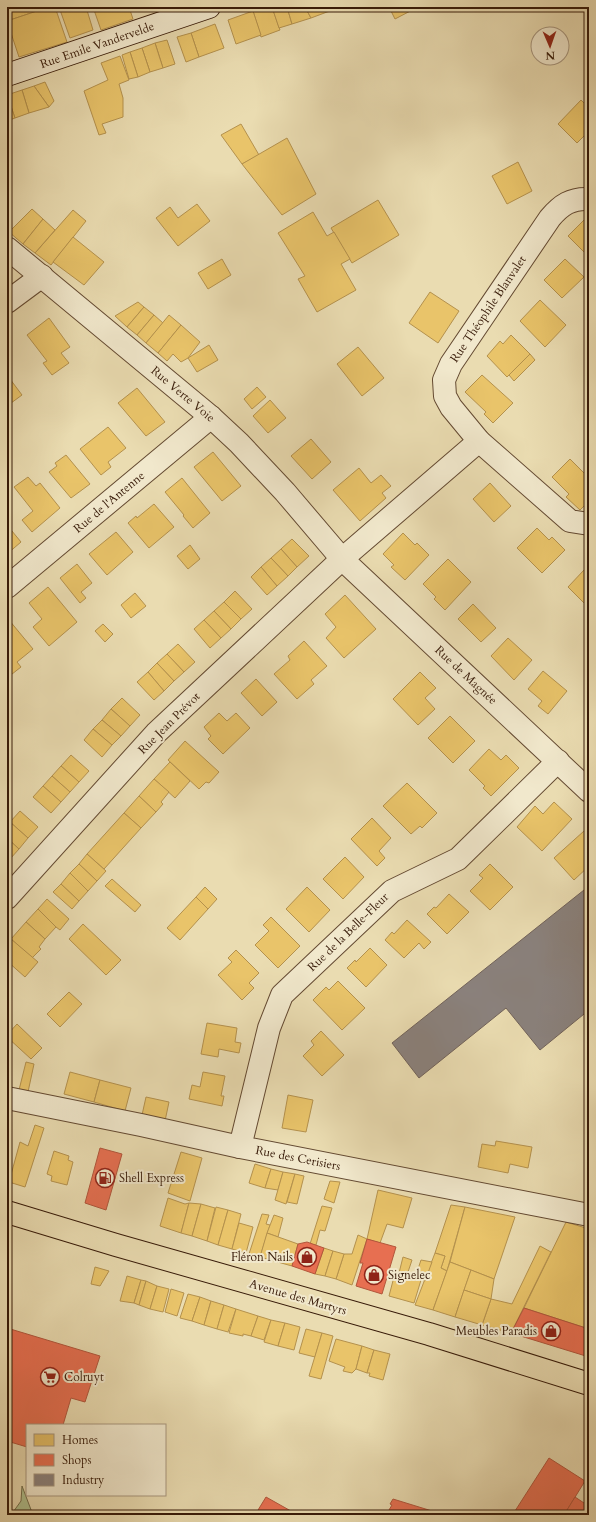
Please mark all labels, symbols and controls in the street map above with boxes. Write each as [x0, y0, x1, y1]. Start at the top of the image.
street label: Rue Emile Vandervelde [38, 18, 156, 72]
north arrow [530, 26, 570, 66]
text: N [545, 48, 555, 63]
street label: Rue Théophile Blanvalet [446, 252, 530, 366]
street label: Rue Verte Voie [148, 363, 218, 425]
street label: Rue de l'Antenne [70, 468, 148, 536]
street label: Rue de Magnée [431, 642, 501, 708]
street label: Rue Jean Prévot [134, 688, 204, 758]
street label: Rue de la Belle-Fleur [304, 889, 392, 975]
street label: Rue des Cerisiers [254, 1142, 342, 1174]
fuel station icon: Shell Express [94, 1167, 116, 1189]
place label: Shell Express [119, 1170, 184, 1186]
shop icon: Fléron Nails [296, 1246, 318, 1268]
place label: Fléron Nails [231, 1249, 293, 1265]
shop icon: Signelec [363, 1264, 385, 1286]
place label: Signelec [388, 1267, 431, 1283]
street label: Avenue des Martyrs [247, 1275, 349, 1319]
shop icon: Meubles Paradis [540, 1320, 562, 1342]
place label: Meubles Paradis [456, 1323, 537, 1339]
supermarket icon: Colruyt [39, 1366, 61, 1388]
place label: Colruyt [64, 1369, 104, 1385]
legend [26, 1424, 166, 1496]
text: Homes [62, 1432, 98, 1448]
text: Shops [62, 1452, 91, 1468]
text: Industry [62, 1472, 105, 1488]

